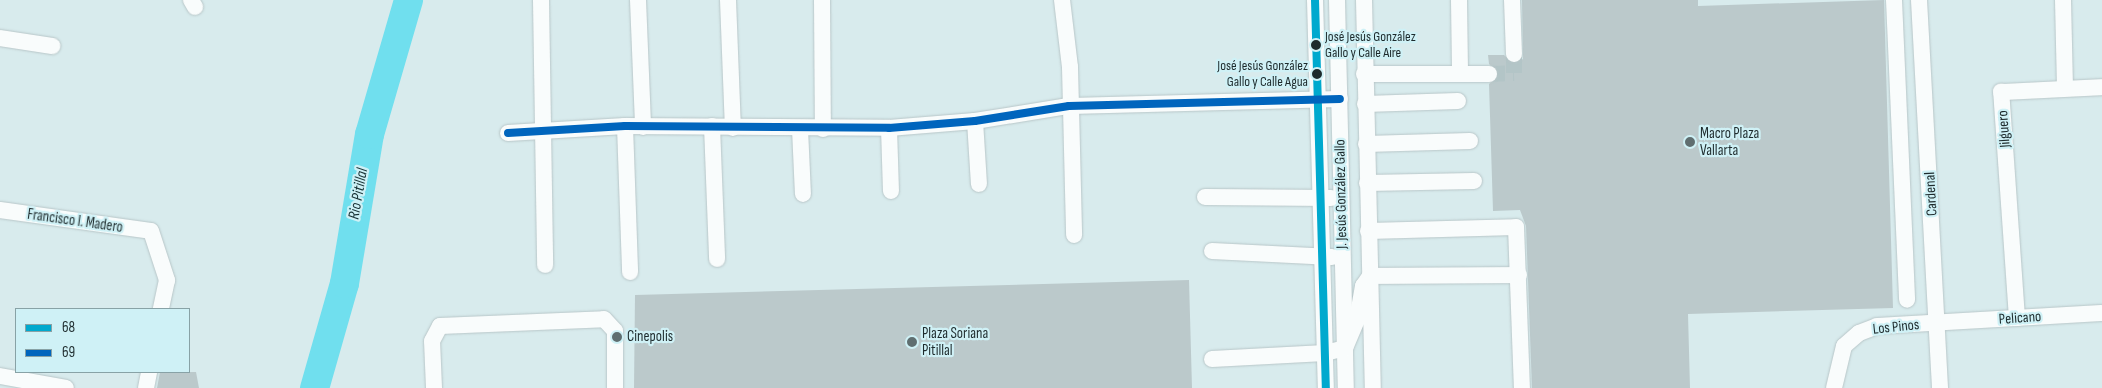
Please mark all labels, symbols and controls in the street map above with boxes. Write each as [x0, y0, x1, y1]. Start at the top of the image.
place label: José Jesús González Gallo y Calle Aire [1325, 29, 1416, 62]
marker: José Jesús González Gallo y Calle Aire [1311, 40, 1321, 50]
place label: José Jesús González Gallo y Calle Agua [1217, 58, 1308, 90]
marker: José Jesús González Gallo y Calle Agua [1312, 69, 1322, 79]
street label: Jilguero [1994, 110, 2014, 148]
place label: Macro Plaza Vallarta [1700, 124, 1759, 159]
marker: Macro Plaza Vallarta [1684, 136, 1696, 148]
street label: J. Jesús González Gallo [1331, 139, 1351, 249]
water label: Rio Pitillal [345, 167, 373, 221]
street label: Cardenal [1921, 171, 1941, 217]
street label: Francisco I. Madero [26, 205, 124, 237]
legend [15, 308, 190, 373]
street label: Pelicano [1998, 308, 2042, 328]
street label: Los Pinos [1872, 316, 1920, 338]
text: 68 [62, 318, 75, 337]
place label: Plaza Soriana Pitillal [922, 324, 988, 359]
place label: Cinepolis [627, 328, 673, 346]
marker: Cinepolis [611, 331, 623, 343]
marker: Plaza Soriana Pitillal [906, 336, 918, 348]
text: 69 [62, 343, 75, 362]

